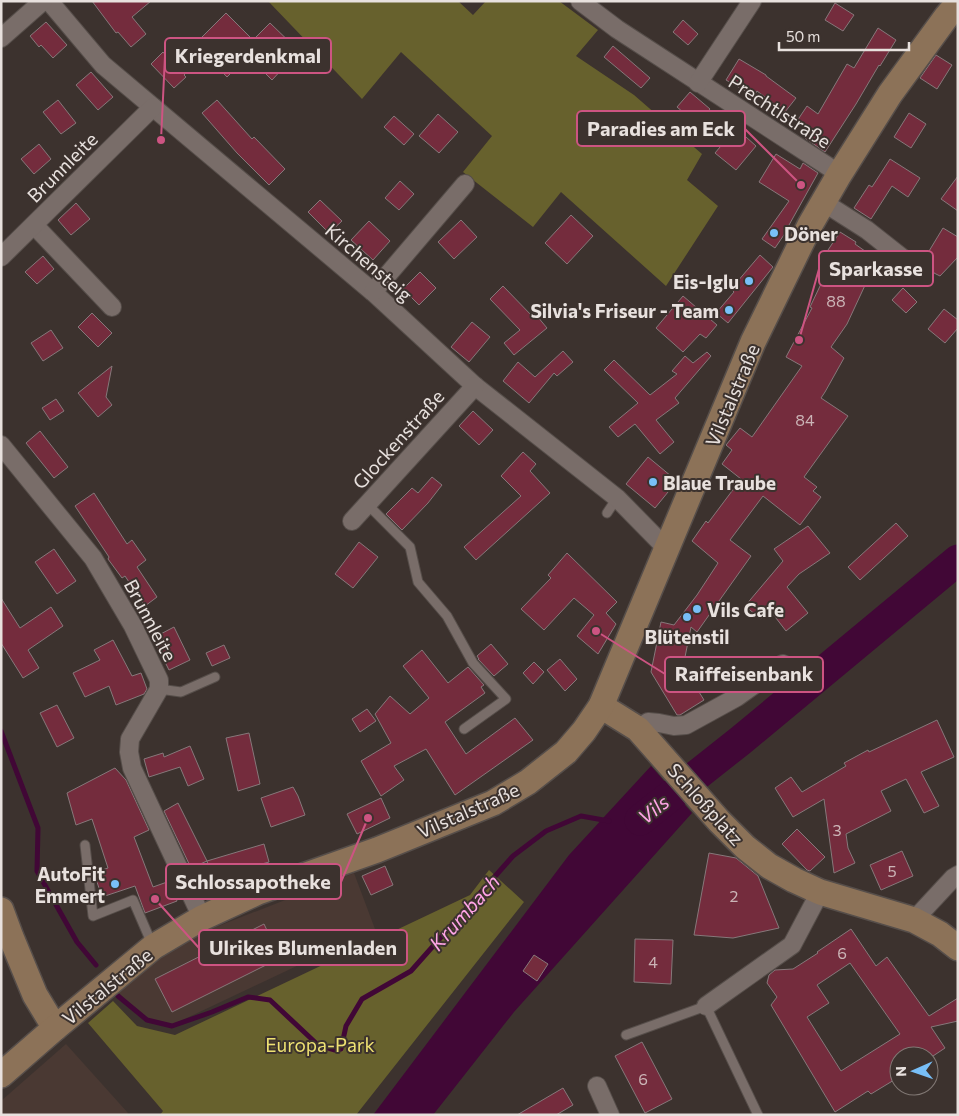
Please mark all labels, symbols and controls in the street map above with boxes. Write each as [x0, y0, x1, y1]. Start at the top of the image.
scale bar [779, 20, 909, 52]
text: 50 m [786, 27, 820, 45]
callout: Kriegerdenkmal [165, 38, 331, 73]
text: Kriegerdenkmal [175, 43, 321, 67]
street label: Prechtlstraße [725, 69, 835, 153]
callout: Paradies am Eck [577, 111, 745, 146]
text: Paradies am Eck [587, 116, 735, 140]
street label: Brunnleite [22, 127, 102, 207]
street label: Kirchensteig [321, 218, 417, 306]
place label: Döner [784, 222, 838, 245]
marker: Döner [768, 227, 780, 239]
callout: Sparkasse [819, 251, 933, 286]
text: Sparkasse [829, 256, 923, 280]
place label: Eis-Iglu [673, 270, 739, 293]
marker: Eis-Iglu [743, 275, 755, 287]
house number: 88 [826, 291, 846, 310]
place label: Silvia's Friseur - Team [530, 299, 719, 322]
marker: Silvia's Friseur - Team [723, 304, 735, 316]
street label: Vilstalstraße [700, 340, 764, 450]
street label: Glockenstraße [347, 385, 449, 493]
house number: 84 [795, 410, 815, 429]
place label: Blaue Traube [663, 471, 776, 494]
marker: Blaue Traube [647, 476, 659, 488]
street label: Brunnleite [120, 575, 182, 665]
place label: Vils Cafe [707, 598, 784, 621]
marker: Vils Cafe [691, 603, 703, 615]
marker: Blütenstil [681, 611, 693, 623]
place label: Blütenstil [645, 625, 729, 648]
callout: Raiffeisenbank [665, 657, 823, 692]
text: Raiffeisenbank [675, 661, 814, 685]
street label: Schloßplatz [663, 758, 749, 850]
street label: Vilstalstraße [413, 777, 523, 843]
water label: Vils [633, 789, 673, 829]
house number: 3 [832, 820, 842, 839]
house number: 5 [887, 861, 897, 880]
place label: AutoFit Emmert [35, 862, 105, 907]
callout: Schlossapotheke [166, 864, 341, 899]
text: Schlossapotheke [175, 869, 331, 893]
water label: Krumbach [424, 869, 504, 955]
marker: AutoFit Emmert [109, 878, 121, 890]
house number: 2 [730, 886, 739, 905]
callout: Ulrikes Blumenladen [199, 930, 407, 965]
text: Ulrikes Blumenladen [209, 935, 397, 959]
street label: Vilstalstraße [57, 943, 157, 1029]
house number: 6 [837, 943, 847, 962]
house number: 4 [648, 952, 658, 971]
park label: Europa-Park [265, 1033, 375, 1056]
north arrow [889, 1046, 939, 1096]
text: N [892, 1066, 909, 1077]
house number: 6 [638, 1069, 648, 1088]

